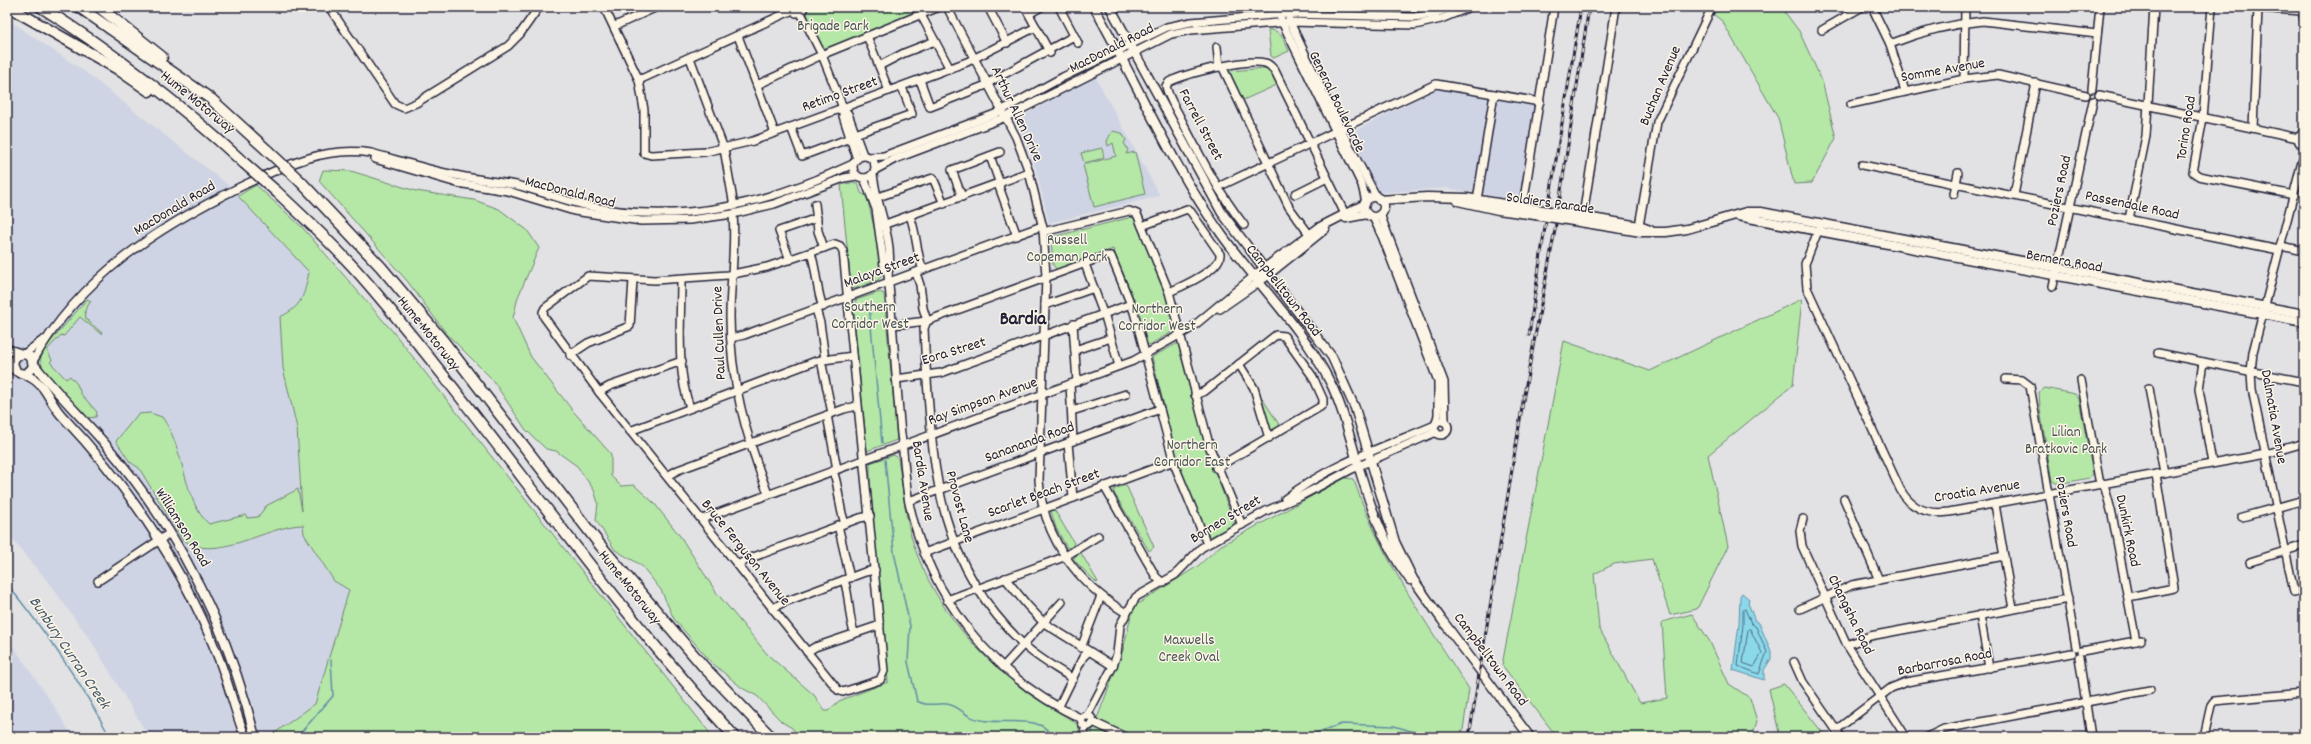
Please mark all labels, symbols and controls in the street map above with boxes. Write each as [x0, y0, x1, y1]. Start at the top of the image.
park label: Brigade Park [797, 16, 869, 38]
street label: MacDonald Road [1066, 18, 1158, 80]
street label: Buchan Avenue [1634, 42, 1688, 129]
street label: General Boulevarde [1302, 48, 1370, 157]
street label: Somme Avenue [1899, 53, 1987, 89]
street label: Arthur Allen Drive [984, 63, 1048, 166]
street label: Hume Motorway [155, 66, 240, 141]
street label: Retimo Street [799, 71, 881, 119]
street label: Farrell Street [1172, 85, 1228, 165]
street label: Torino Road [2171, 94, 2203, 162]
street label: Poziers Road [2042, 154, 2078, 228]
street label: MacDonald Road [523, 171, 617, 215]
street label: MacDonald Road [130, 176, 220, 242]
street label: Passendale Road [2083, 185, 2181, 227]
street label: Soldiers Parade [1505, 187, 1596, 221]
park label: Russell Copeman Park [1027, 230, 1107, 269]
street label: Campbelltown Road [1240, 240, 1326, 342]
street label: Bernera Road [2024, 244, 2104, 280]
street label: Malaya Street [841, 247, 924, 295]
street label: Paul Cullen Drive [707, 285, 733, 380]
street label: Hume Motorway [391, 292, 466, 377]
park label: Southern Corridor West [831, 297, 909, 336]
park label: Northern Corridor West [1118, 299, 1196, 338]
district label: Bardia [1000, 307, 1047, 334]
street label: Eora Street [919, 332, 989, 372]
street label: Dalmatia Avenue [2254, 368, 2292, 466]
street label: Ray Simpson Avenue [925, 372, 1041, 432]
street label: Sanananda Road [982, 417, 1078, 469]
park label: Lilian Bratkovic Park [2025, 422, 2107, 461]
park label: Northern Corridor East [1154, 435, 1231, 474]
street label: Bardia Avenue [905, 439, 939, 523]
street label: Scarlet Beach Street [985, 463, 1104, 525]
street label: Provost Lane [939, 468, 979, 546]
street label: Croatia Avenue [1933, 474, 2022, 510]
street label: Poziers Road [2048, 475, 2082, 549]
street label: Williamson Road [149, 484, 215, 572]
street label: Borneo Street [1186, 490, 1266, 550]
street label: Dunkirk Road [2109, 493, 2145, 569]
street label: Bruce Ferguson Avenue [695, 495, 795, 611]
street label: Hume Motorway [592, 546, 667, 631]
street label: Changsha Road [1821, 571, 1879, 659]
water label: Bunbury Curran Creek [23, 592, 116, 715]
street label: Campbelltown Road [1447, 609, 1533, 711]
park label: Maxwells Creek Oval [1158, 630, 1220, 669]
street label: Barbarrosa Road [1896, 643, 1994, 683]

